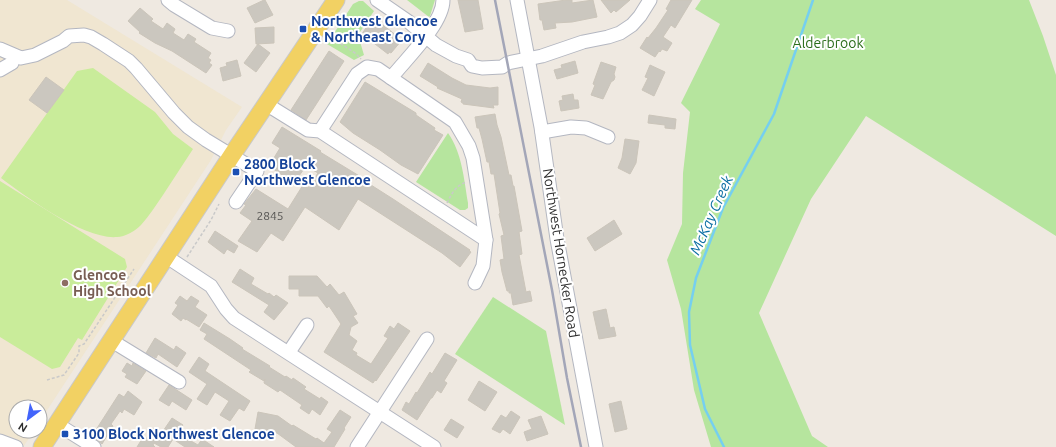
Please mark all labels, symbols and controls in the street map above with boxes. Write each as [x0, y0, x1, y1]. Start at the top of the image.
place label: Northwest Glencoe & Northeast Cory [311, 13, 438, 45]
marker: Northwest Glencoe & Northeast Cory [298, 24, 308, 34]
park label: Alderbrook [793, 35, 863, 51]
place label: 2800 Block Northwest Glencoe [244, 156, 371, 188]
marker: 2800 Block Northwest Glencoe [231, 167, 241, 177]
street label: Northwest Hornecker Road [540, 167, 582, 339]
water label: McKay Creek [686, 172, 736, 257]
house number: 2845 [256, 209, 284, 222]
place label: Glencoe High School [73, 267, 151, 299]
marker: Glencoe High School [60, 278, 70, 288]
north arrow [8, 399, 48, 439]
text: N [16, 420, 29, 435]
place label: 3100 Block Northwest Glencoe [73, 426, 275, 442]
marker: 3100 Block Northwest Glencoe [60, 429, 70, 439]

